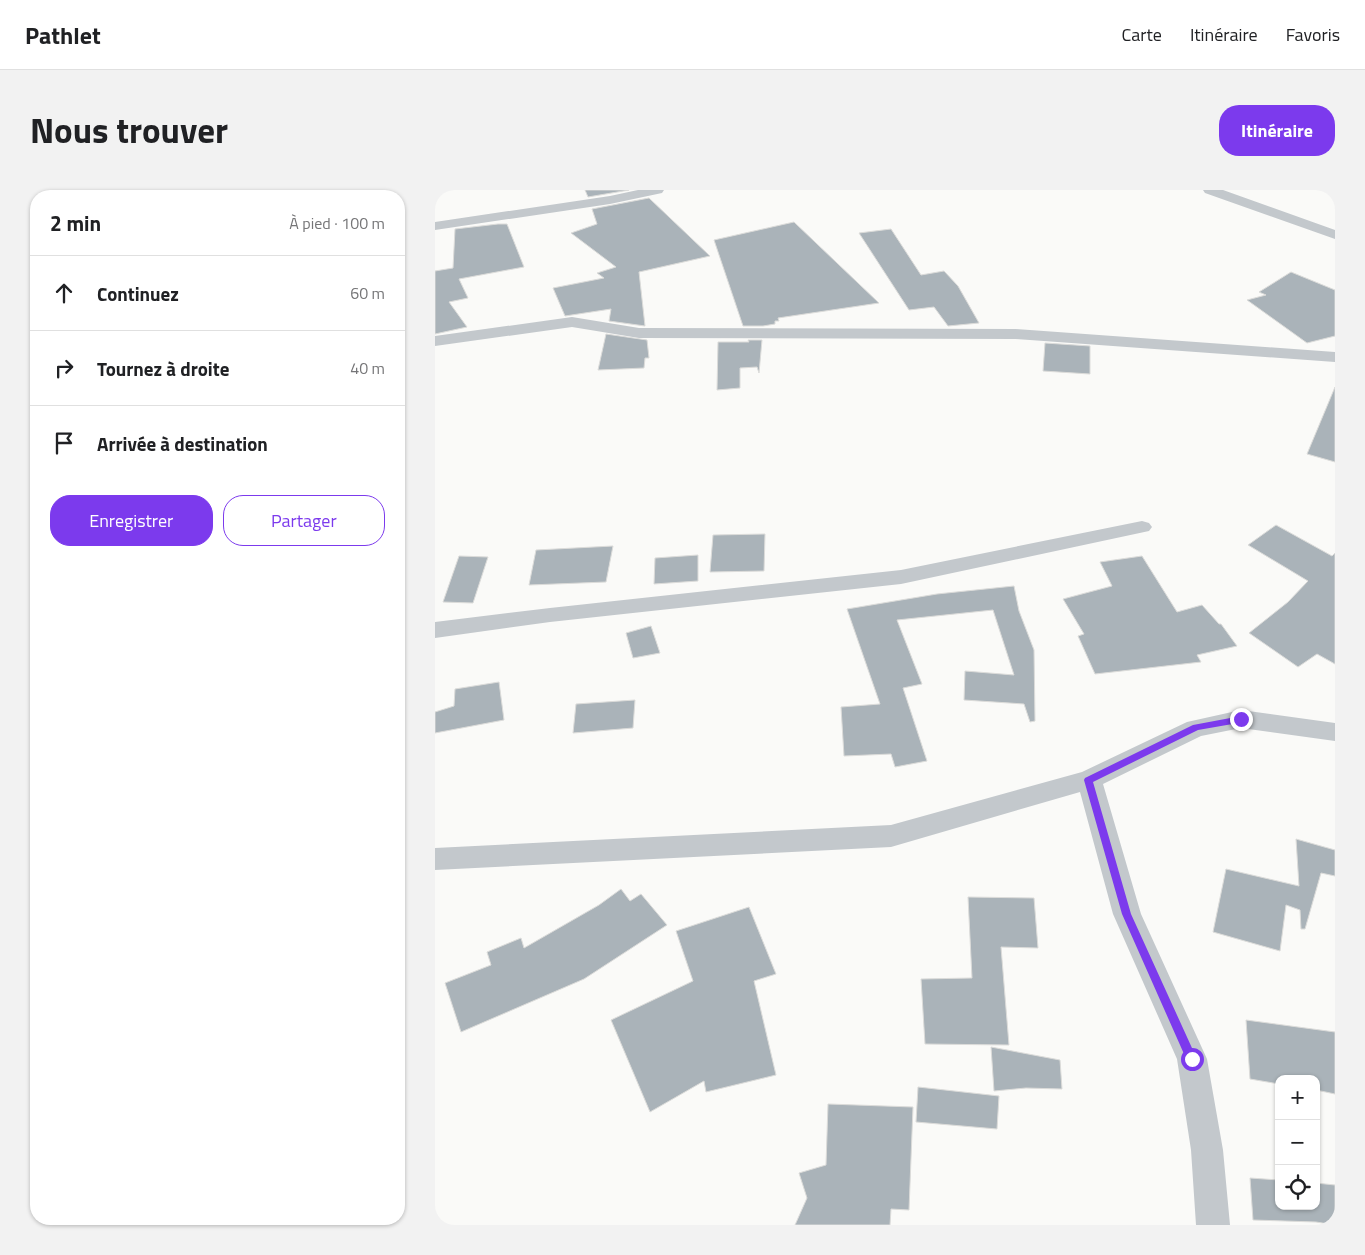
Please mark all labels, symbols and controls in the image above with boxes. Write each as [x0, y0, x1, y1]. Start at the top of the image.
text: Pathlet [25, 17, 101, 53]
text: Carte [1121, 21, 1162, 48]
text: Itinéraire [1190, 21, 1258, 48]
text: Favoris [1286, 21, 1340, 48]
text: Nous trouver [30, 103, 228, 157]
button: Itinéraire [1219, 105, 1335, 156]
text: 2 min [50, 207, 101, 239]
text: À pied · 100 m [289, 211, 385, 235]
icon: ahead [50, 279, 78, 307]
text: Continuez [97, 279, 179, 308]
text: 60 m [350, 281, 385, 305]
icon: right [50, 354, 78, 382]
text: Tournez à droite [97, 354, 229, 383]
text: 40 m [350, 356, 385, 380]
icon: arrive [50, 429, 78, 457]
text: Arrivée à destination [97, 429, 268, 458]
button: Enregistrer [50, 495, 213, 546]
button: Partager [223, 495, 385, 546]
route end [1230, 708, 1253, 731]
route start [1181, 1048, 1204, 1071]
map controls [1275, 1075, 1320, 1210]
button: + [1275, 1075, 1320, 1120]
button: − [1275, 1120, 1320, 1165]
button: locate [1275, 1165, 1320, 1210]

